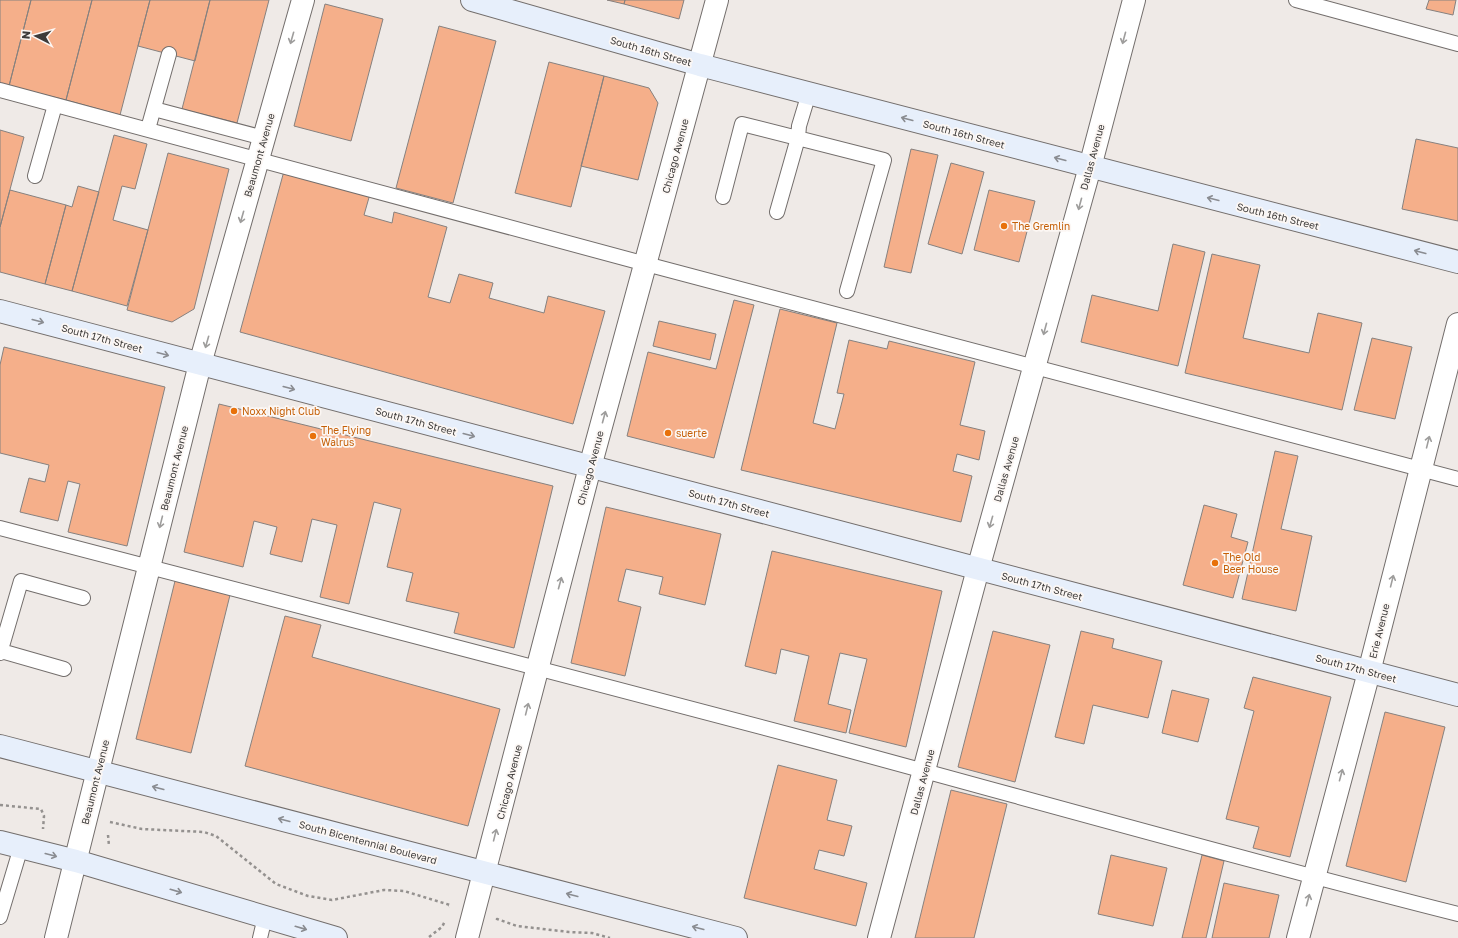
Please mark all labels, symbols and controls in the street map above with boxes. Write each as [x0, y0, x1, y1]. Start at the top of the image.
north arrow [16, 16, 56, 56]
text: N [19, 30, 32, 40]
one-way arrow [288, 31, 295, 44]
one-way arrow [1120, 31, 1127, 44]
street label: South 16th Street [609, 34, 693, 68]
street label: Beaumont Avenue [241, 111, 277, 198]
one-way arrow [901, 115, 914, 122]
street label: Chicago Avenue [659, 117, 691, 195]
street label: South 16th Street [922, 117, 1006, 151]
street label: Dallas Avenue [1077, 123, 1107, 191]
one-way arrow [1054, 155, 1067, 162]
one-way arrow [1207, 195, 1220, 202]
one-way arrow [1075, 197, 1083, 210]
street label: South 16th Street [1236, 200, 1320, 232]
one-way arrow [238, 210, 245, 223]
place label: The Gremlin [1012, 220, 1070, 232]
marker: The Gremlin [999, 221, 1009, 231]
one-way arrow [1414, 248, 1427, 256]
one-way arrow [31, 318, 44, 325]
street label: South 17th Street [60, 321, 144, 355]
one-way arrow [1041, 322, 1048, 335]
one-way arrow [202, 335, 210, 348]
one-way arrow [157, 351, 170, 359]
one-way arrow [282, 384, 295, 392]
street label: South 17th Street [374, 404, 458, 438]
place label: Noxx Night Club [242, 405, 320, 417]
marker: Noxx Night Club [229, 406, 239, 416]
one-way arrow [601, 411, 608, 424]
street label: Beaumont Avenue [158, 424, 190, 512]
place label: The Flying Walrus [321, 424, 371, 448]
place label: suerte [676, 427, 707, 439]
marker: suerte [663, 428, 673, 438]
street label: Chicago Avenue [574, 429, 606, 507]
marker: The Flying Walrus [308, 431, 318, 441]
one-way arrow [462, 432, 475, 439]
street label: Dallas Avenue [991, 435, 1021, 503]
one-way arrow [1425, 435, 1432, 448]
street label: South 17th Street [687, 486, 771, 520]
one-way arrow [156, 515, 164, 528]
one-way arrow [987, 515, 995, 528]
place label: The Old Beer House [1223, 551, 1279, 575]
marker: The Old Beer House [1210, 558, 1220, 568]
street label: South 17th Street [1000, 569, 1084, 603]
one-way arrow [1389, 575, 1396, 588]
one-way arrow [557, 577, 564, 590]
street label: Erie Avenue [1366, 602, 1392, 660]
street label: South 17th Street [1314, 651, 1398, 685]
one-way arrow [524, 703, 532, 716]
street label: Beaumont Avenue [79, 738, 111, 826]
street label: Chicago Avenue [494, 743, 524, 821]
street label: Dallas Avenue [907, 748, 937, 816]
one-way arrow [1338, 768, 1346, 781]
one-way arrow [152, 783, 165, 791]
one-way arrow [278, 816, 291, 824]
street label: South Bicentennial Boulevard [298, 818, 438, 866]
one-way arrow [492, 829, 499, 842]
one-way arrow [44, 852, 57, 859]
one-way arrow [169, 888, 182, 895]
one-way arrow [566, 891, 579, 899]
one-way arrow [1305, 894, 1312, 907]
one-way arrow [692, 924, 705, 931]
one-way arrow [294, 925, 307, 932]

